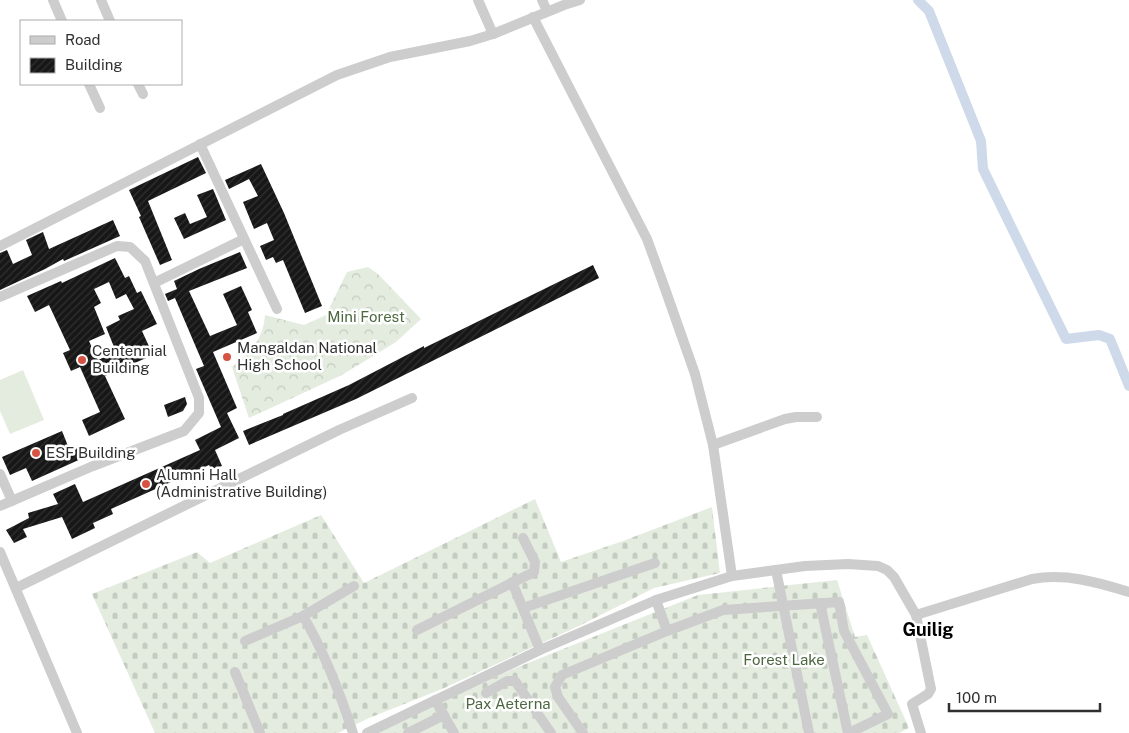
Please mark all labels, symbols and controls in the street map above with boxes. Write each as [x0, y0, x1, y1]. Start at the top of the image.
legend [20, 20, 182, 85]
text: Road [65, 31, 101, 48]
text: Building [65, 56, 123, 73]
park label: Mini Forest [327, 308, 405, 325]
place label: Mangaldan National High School [237, 339, 377, 373]
place label: Centennial Building [92, 342, 167, 376]
marker: Mangaldan National High School [221, 351, 233, 363]
marker: Centennial Building [76, 354, 88, 366]
place label: ESF Building [46, 444, 136, 461]
marker: ESF Building [30, 447, 42, 459]
place label: Alumni Hall (Administrative Building) [156, 466, 327, 500]
marker: Alumni Hall (Administrative Building) [140, 478, 152, 490]
district label: Guilig [902, 619, 954, 640]
park label: Forest Lake [743, 651, 825, 668]
scale bar [949, 680, 1100, 712]
text: 100 m [956, 689, 997, 706]
park label: Pax Aeterna [465, 695, 551, 712]

